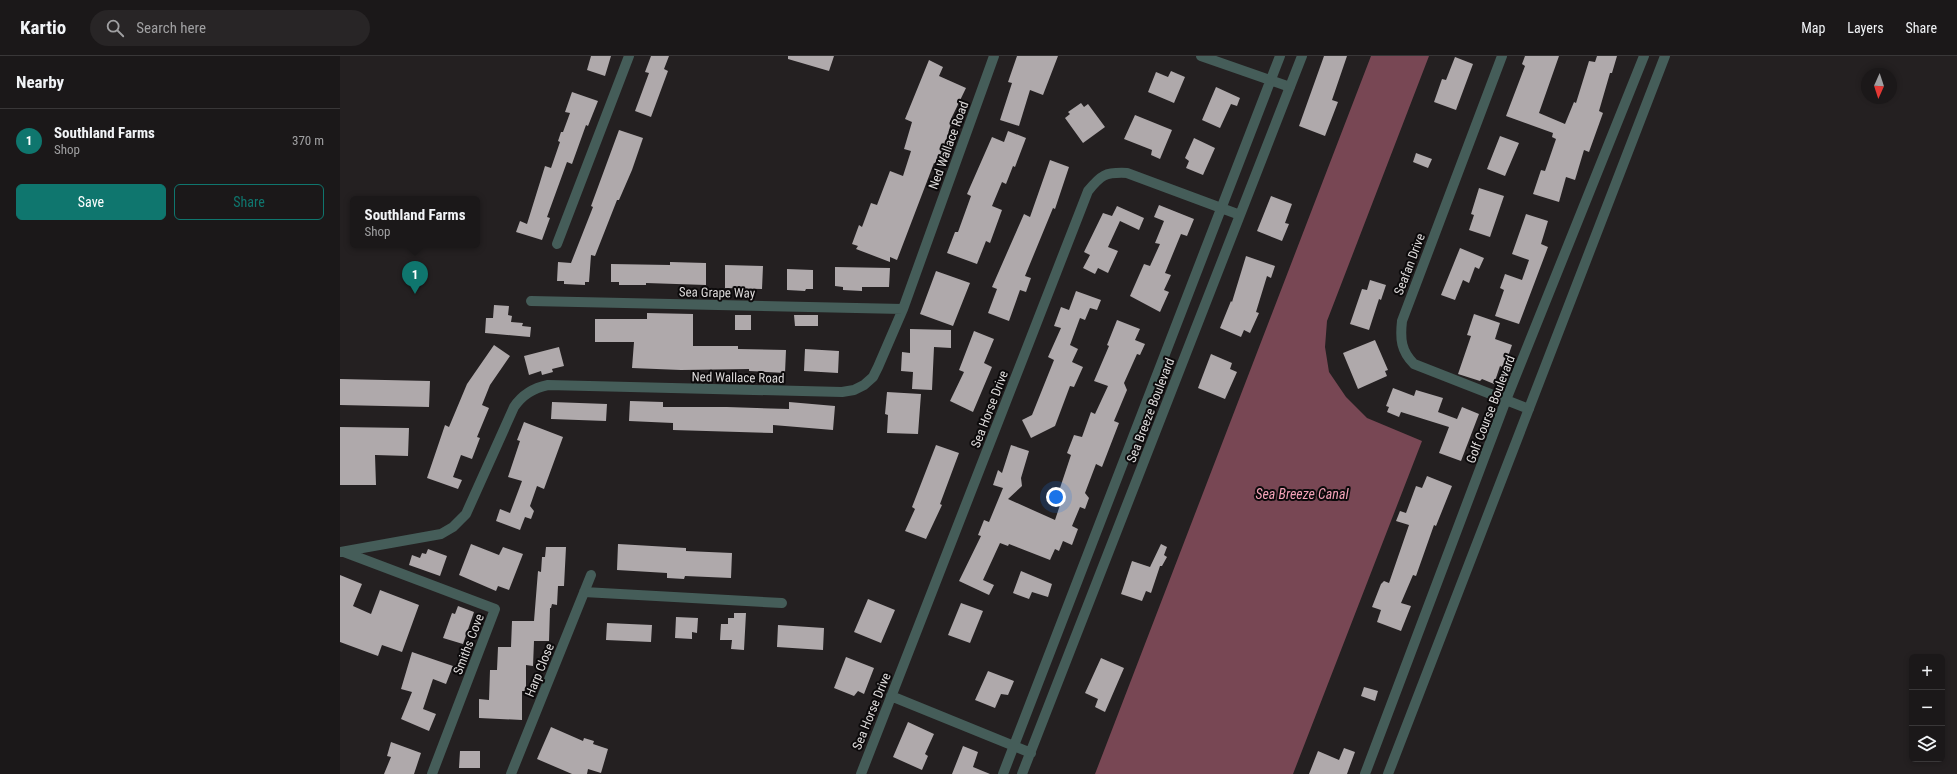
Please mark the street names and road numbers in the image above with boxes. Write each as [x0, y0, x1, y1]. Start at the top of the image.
street label: Ned Wallace Road [926, 99, 971, 191]
street label: Seafan Drive [1391, 231, 1428, 297]
street label: Sea Grape Way [679, 284, 756, 301]
street label: Golf Course Boulevard [1463, 353, 1518, 465]
street label: Sea Breeze Boulevard [1124, 356, 1177, 465]
street label: Sea Horse Drive [968, 368, 1011, 450]
street label: Ned Wallace Road [691, 369, 785, 386]
street label: Smiths Cove [450, 612, 487, 677]
street label: Harp Close [522, 641, 557, 699]
street label: Sea Horse Drive [849, 671, 894, 752]

